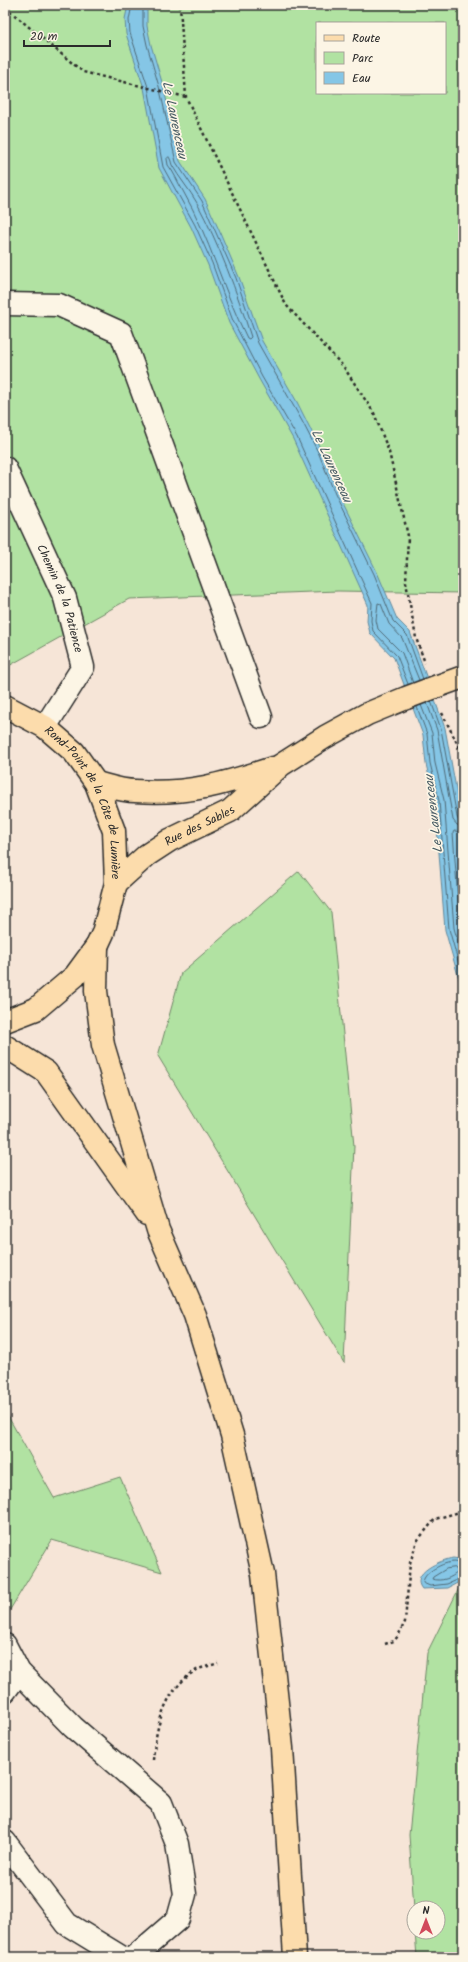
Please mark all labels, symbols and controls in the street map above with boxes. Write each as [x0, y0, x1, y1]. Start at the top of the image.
scale bar [24, 22, 110, 48]
legend [316, 22, 446, 94]
text: 20 m [30, 27, 58, 46]
text: Route [352, 29, 381, 48]
text: Parc [352, 49, 373, 68]
text: Eau [352, 69, 371, 88]
water label: Le Laurenceau [156, 79, 193, 162]
water label: Le Laurenceau [305, 426, 358, 508]
street label: Chemin de la Patience [32, 541, 89, 655]
street label: Rond-Point de la Côte de Lumière [40, 721, 125, 880]
water label: Le Laurenceau [419, 772, 449, 854]
street label: Rue des Sables [160, 801, 239, 851]
north arrow [406, 1900, 446, 1940]
text: N [423, 1902, 430, 1920]

